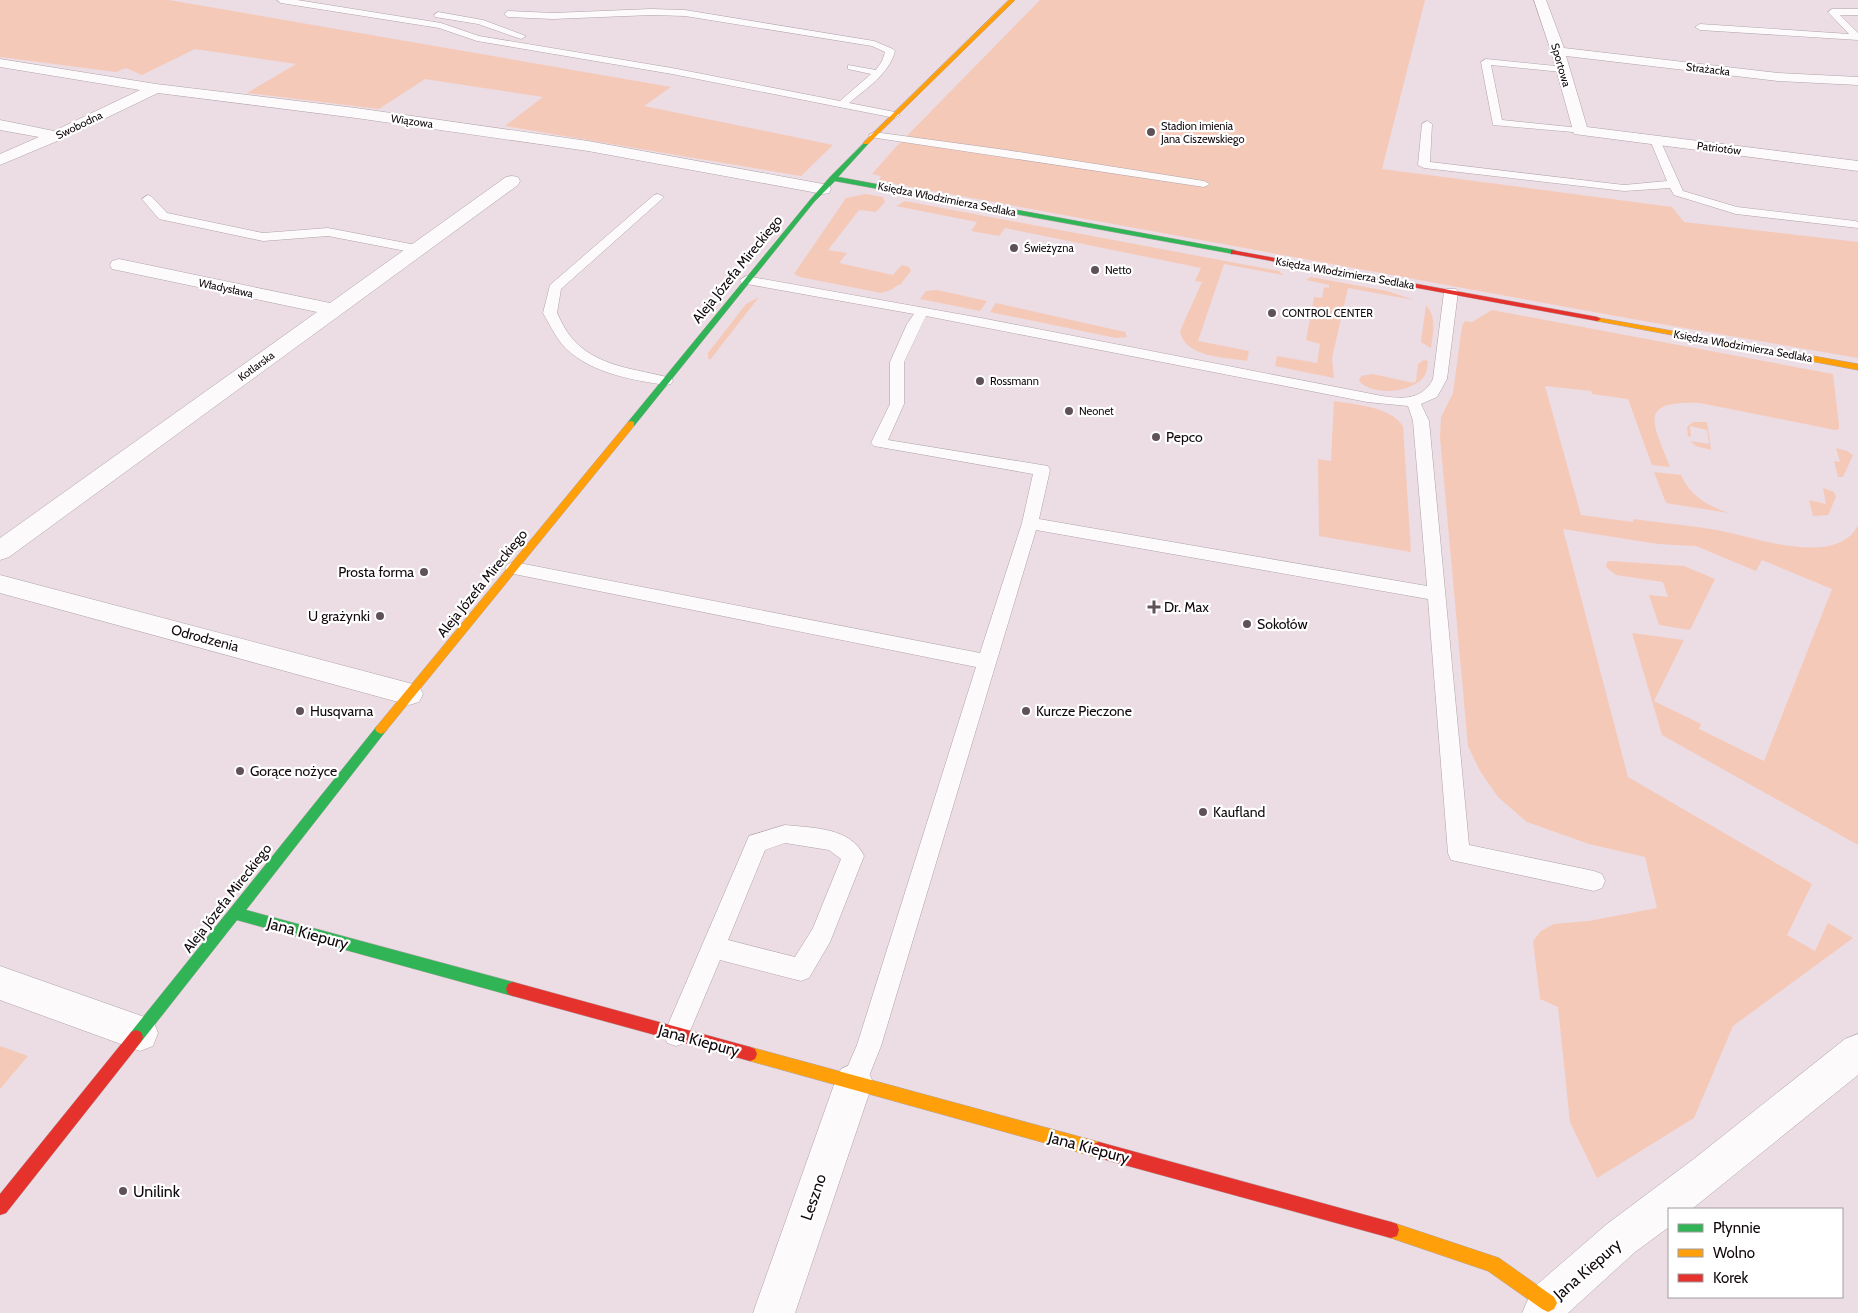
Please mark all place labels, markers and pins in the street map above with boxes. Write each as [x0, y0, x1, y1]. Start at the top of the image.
place label: Stadion imienia Jana Ciszewskiego [1160, 119, 1245, 146]
marker: Stadion imienia Jana Ciszewskiego [1145, 126, 1157, 138]
place label: Świeżyzna [1024, 241, 1074, 255]
marker: Świeżyzna [1008, 242, 1020, 254]
place label: Netto [1105, 263, 1132, 277]
marker: Netto [1089, 264, 1101, 276]
place label: CONTROL CENTER [1282, 306, 1373, 320]
marker: CONTROL CENTER [1266, 307, 1278, 319]
place label: Rossmann [990, 374, 1039, 388]
marker: Rossmann [974, 375, 986, 387]
place label: Neonet [1079, 404, 1114, 418]
marker: Neonet [1063, 405, 1075, 417]
place label: Pepco [1166, 428, 1203, 446]
marker: Pepco [1150, 431, 1162, 443]
place label: Prosta forma [338, 563, 414, 581]
marker: Prosta forma [418, 566, 430, 578]
place label: Dr. Max [1164, 598, 1209, 616]
marker: Dr. Max [1148, 601, 1160, 613]
place label: U grażynki [308, 607, 370, 625]
marker: U grażynki [374, 610, 386, 622]
place label: Sokołów [1257, 615, 1308, 633]
marker: Sokołów [1241, 618, 1253, 630]
place label: Husqvarna [310, 702, 373, 720]
place label: Kurcze Pieczone [1036, 702, 1132, 720]
marker: Husqvarna [294, 705, 306, 717]
marker: Kurcze Pieczone [1020, 705, 1032, 717]
place label: Gorące nożyce [250, 762, 337, 780]
marker: Gorące nożyce [234, 765, 246, 777]
place label: Kaufland [1213, 803, 1265, 821]
marker: Kaufland [1197, 806, 1209, 818]
place label: Unilink [133, 1182, 181, 1201]
marker: Unilink [117, 1185, 129, 1197]

